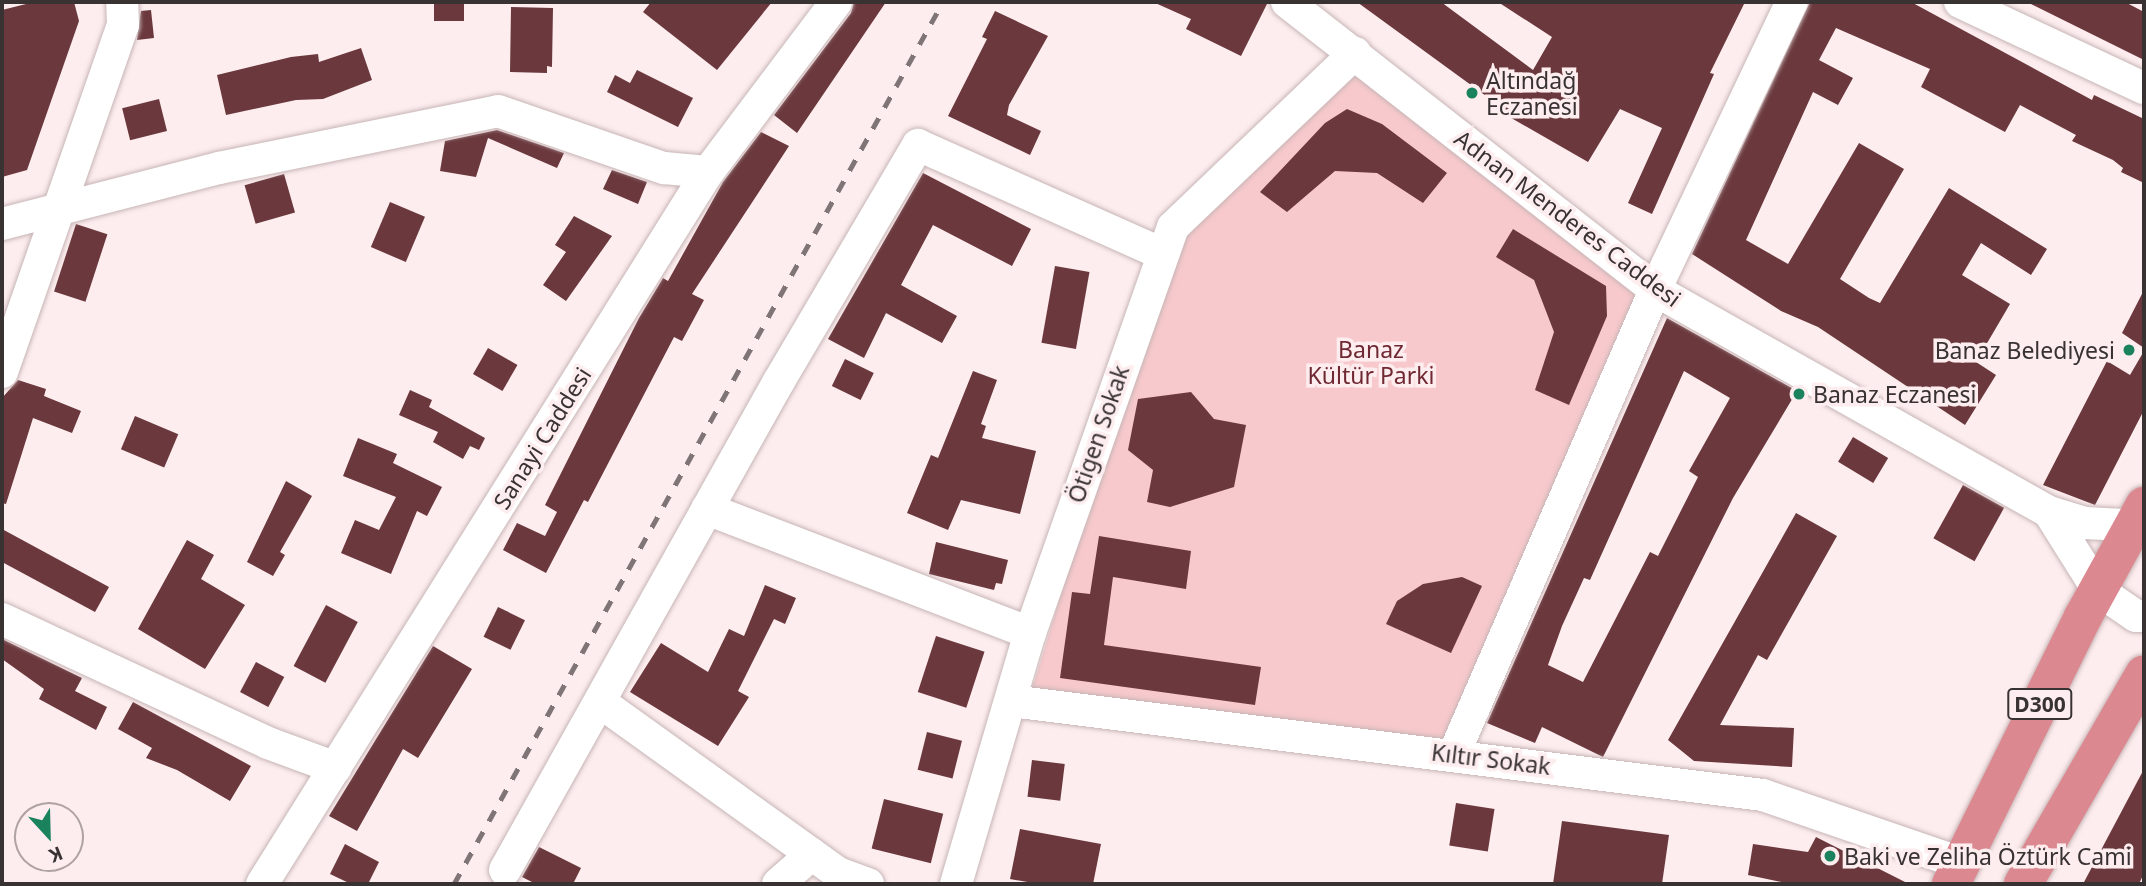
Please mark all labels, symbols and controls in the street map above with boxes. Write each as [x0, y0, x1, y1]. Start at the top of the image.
place label: Altındağ Eczanesi [1486, 66, 1578, 120]
marker: Altındağ Eczanesi [1464, 85, 1480, 101]
street label: Adnan Menderes Caddesi [1449, 124, 1687, 312]
park label: Banaz Kültür Parki [1308, 335, 1434, 389]
place label: Banaz Belediyesi [1935, 336, 2115, 364]
marker: Banaz Belediyesi [2121, 342, 2137, 358]
street label: Sanayi Caddesi [487, 362, 597, 514]
street label: Ötigen Sokak [1062, 362, 1134, 506]
place label: Banaz Eczanesi [1813, 380, 1976, 408]
marker: Banaz Eczanesi [1791, 386, 1807, 402]
road number: D300 [2007, 686, 2073, 722]
street label: Kıltır Sokak [1430, 738, 1552, 780]
north arrow [14, 802, 84, 872]
text: K [45, 840, 67, 869]
place label: Baki ve Zeliha Öztürk Cami [1844, 842, 2132, 870]
marker: Baki ve Zeliha Öztürk Cami [1822, 848, 1838, 864]

